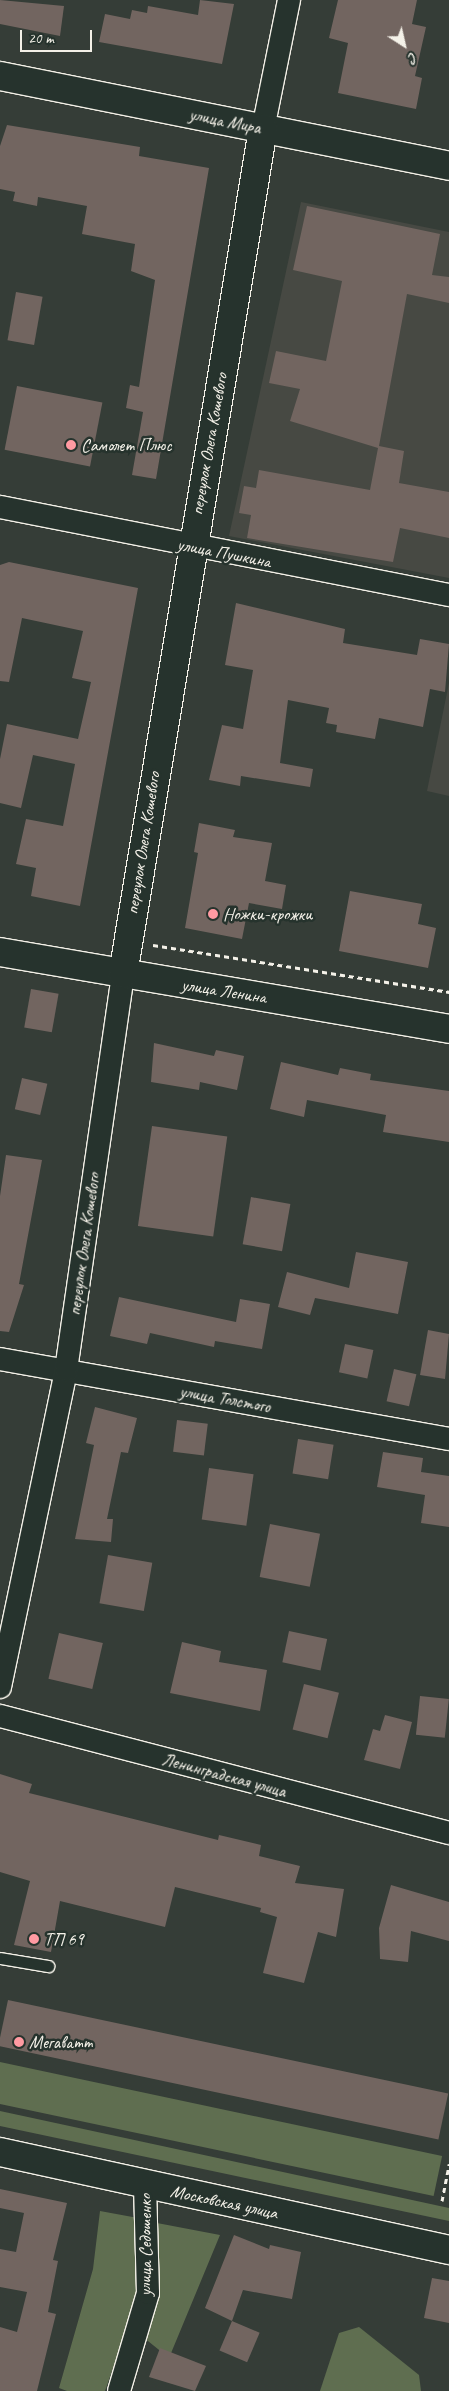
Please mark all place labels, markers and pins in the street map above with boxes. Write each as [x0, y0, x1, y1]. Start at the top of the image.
place label: Самолет Плюс [81, 434, 172, 456]
marker: Самолет Плюс [65, 439, 77, 451]
place label: Ножки-крожки [223, 903, 312, 925]
marker: Ножки-крожки [207, 908, 219, 920]
place label: ТП 69 [44, 1928, 84, 1950]
marker: ТП 69 [28, 1933, 40, 1945]
place label: Мегаватт [29, 2031, 92, 2053]
marker: Мегаватт [13, 2036, 25, 2048]

